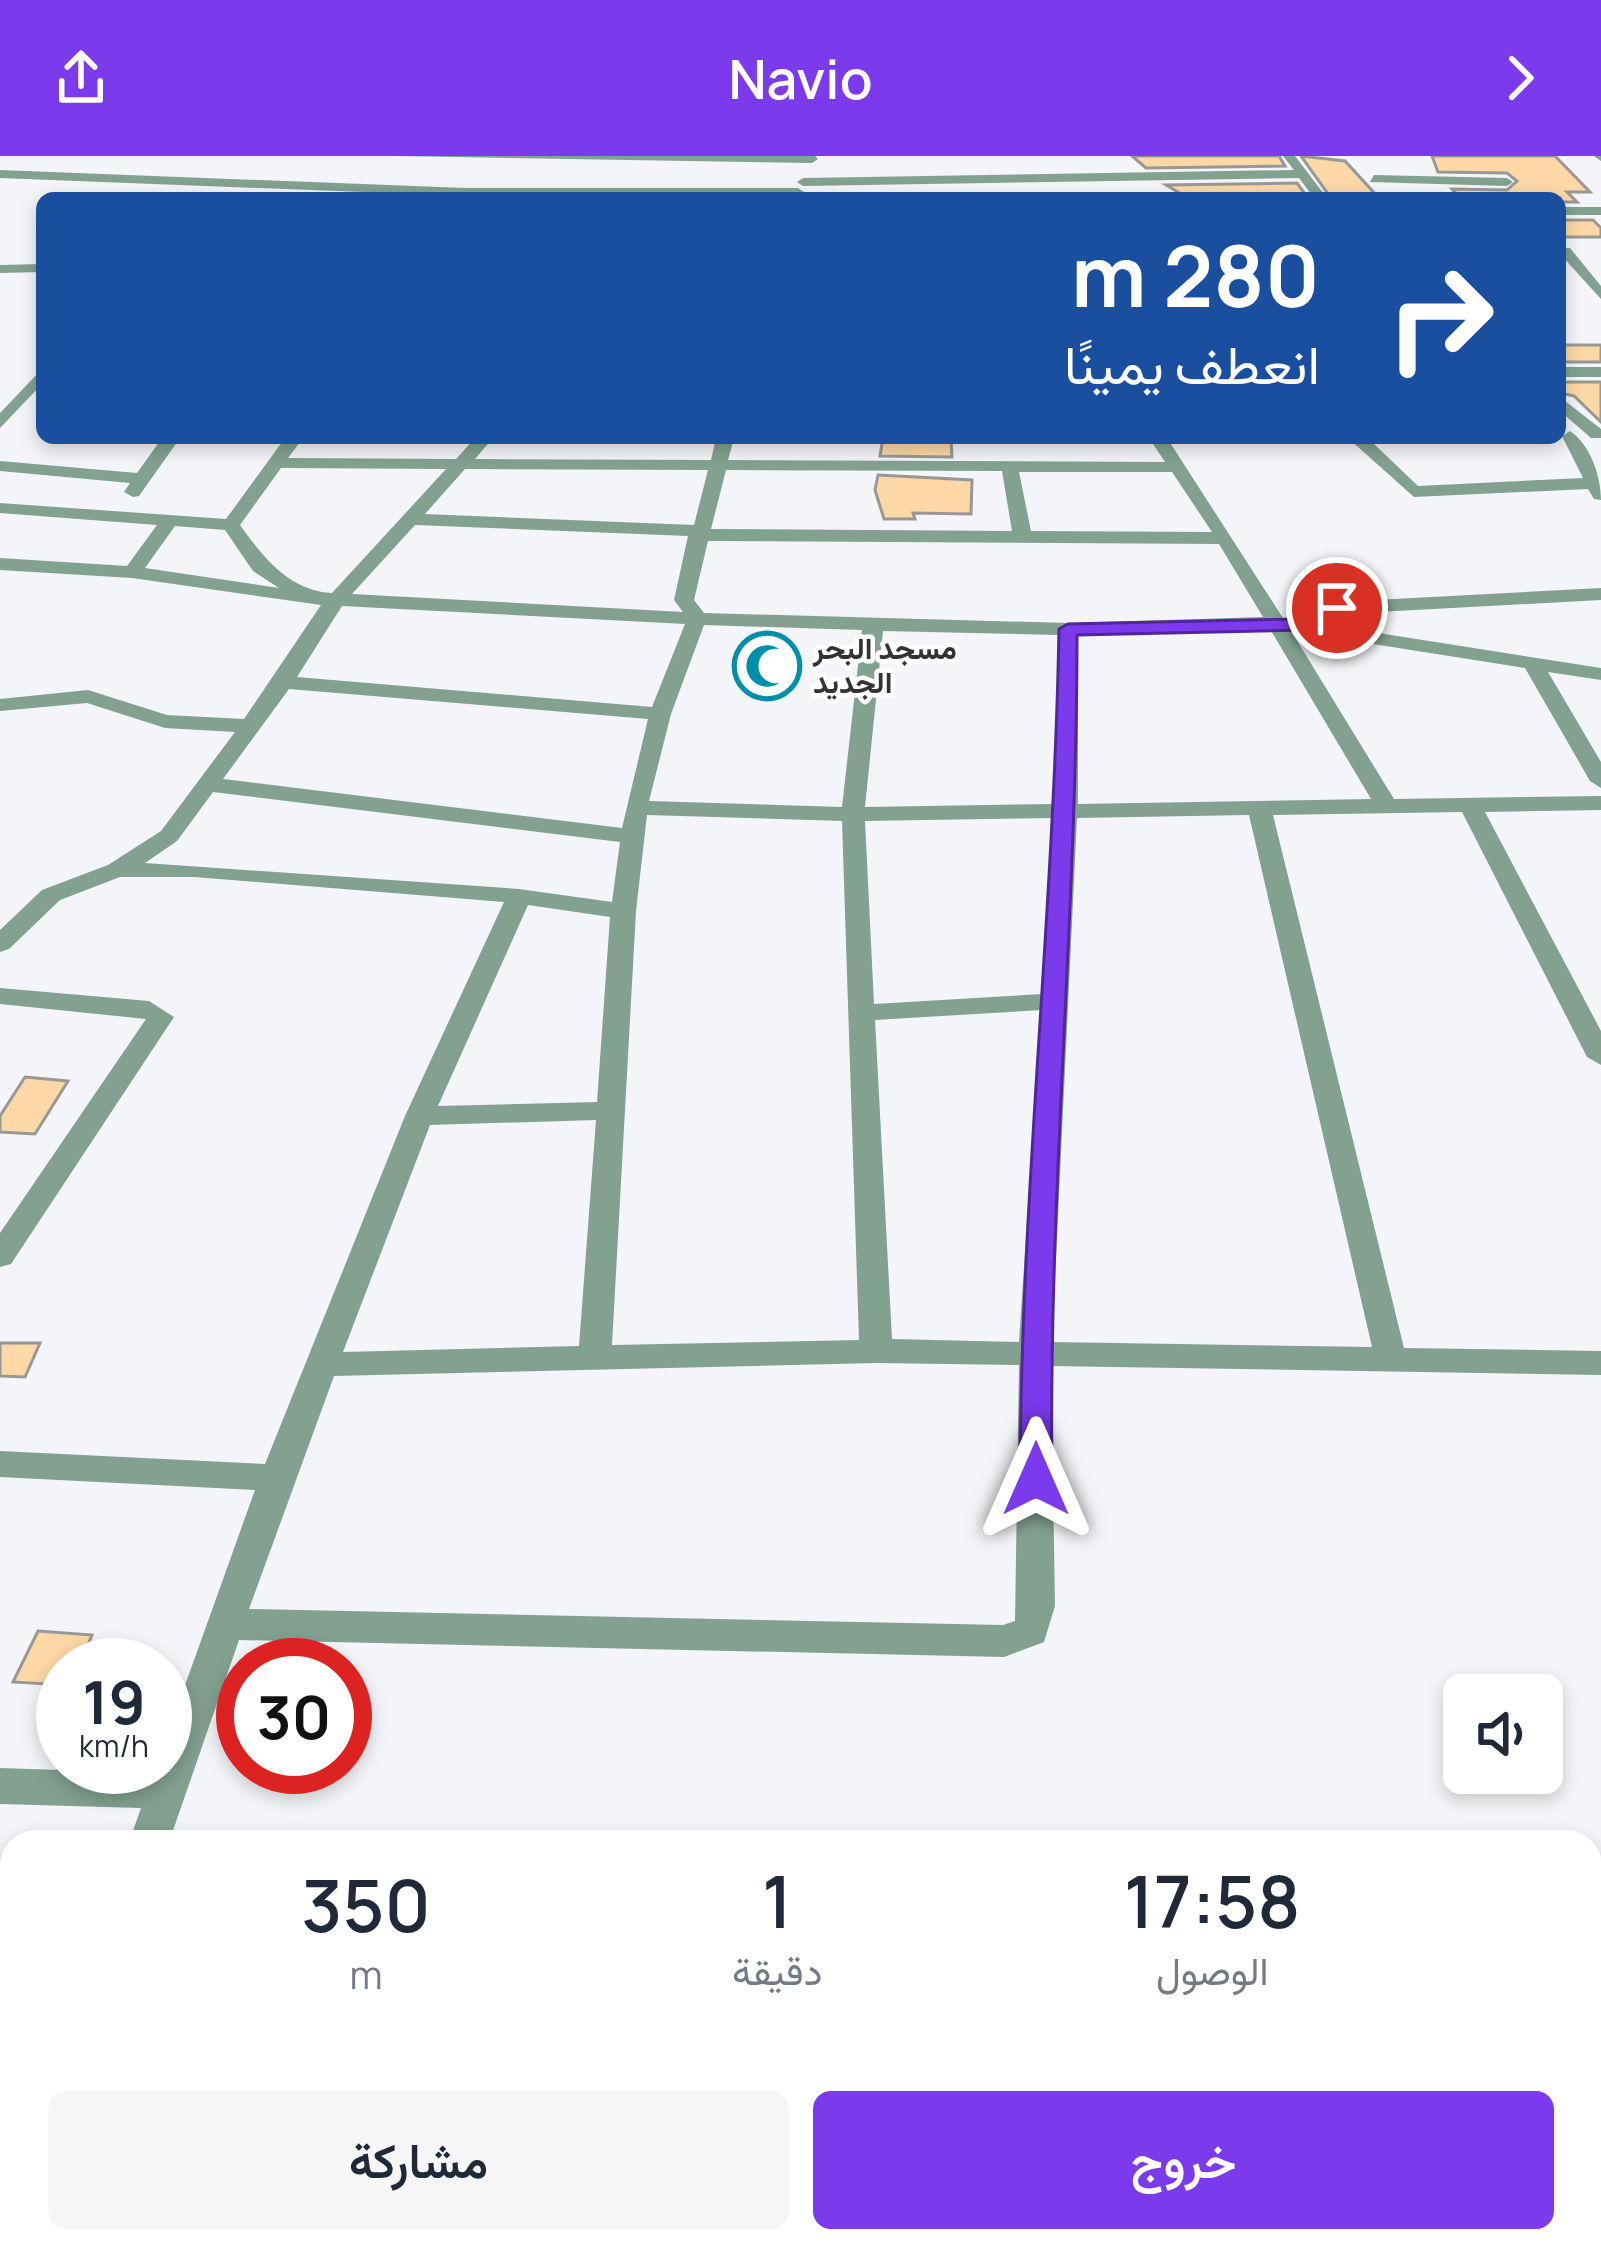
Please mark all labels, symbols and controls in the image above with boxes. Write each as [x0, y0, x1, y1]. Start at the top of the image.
text: Navio [728, 41, 873, 115]
icon: share [48, 45, 114, 111]
icon: forward [1487, 45, 1553, 111]
text: 280 m [1071, 217, 1320, 332]
icon: right [1362, 240, 1518, 396]
text: انعطف يمينًا [1064, 326, 1320, 400]
pin [1286, 557, 1388, 659]
icon: arrive [1304, 575, 1370, 641]
place label: مسجد البحر الجديد [812, 627, 957, 702]
mosque icon: مسجد البحر الجديد [732, 631, 802, 701]
position arrow [973, 1416, 1099, 1542]
speed limit sign: 30 [216, 1638, 372, 1794]
text: 19 [82, 1660, 146, 1742]
map controls [1443, 1674, 1563, 1794]
button: sound [1443, 1674, 1563, 1794]
text: km/h [79, 1725, 149, 1766]
text: 1 [762, 1851, 792, 1950]
text: 17:58 [1124, 1851, 1301, 1950]
text: 350 [301, 1855, 431, 1954]
text: دقيقة [732, 1943, 822, 1997]
text: الوصول [1156, 1943, 1268, 1997]
text: m [350, 1947, 383, 2001]
button: مشاركة [48, 2091, 789, 2229]
button: خروج [813, 2091, 1554, 2229]

